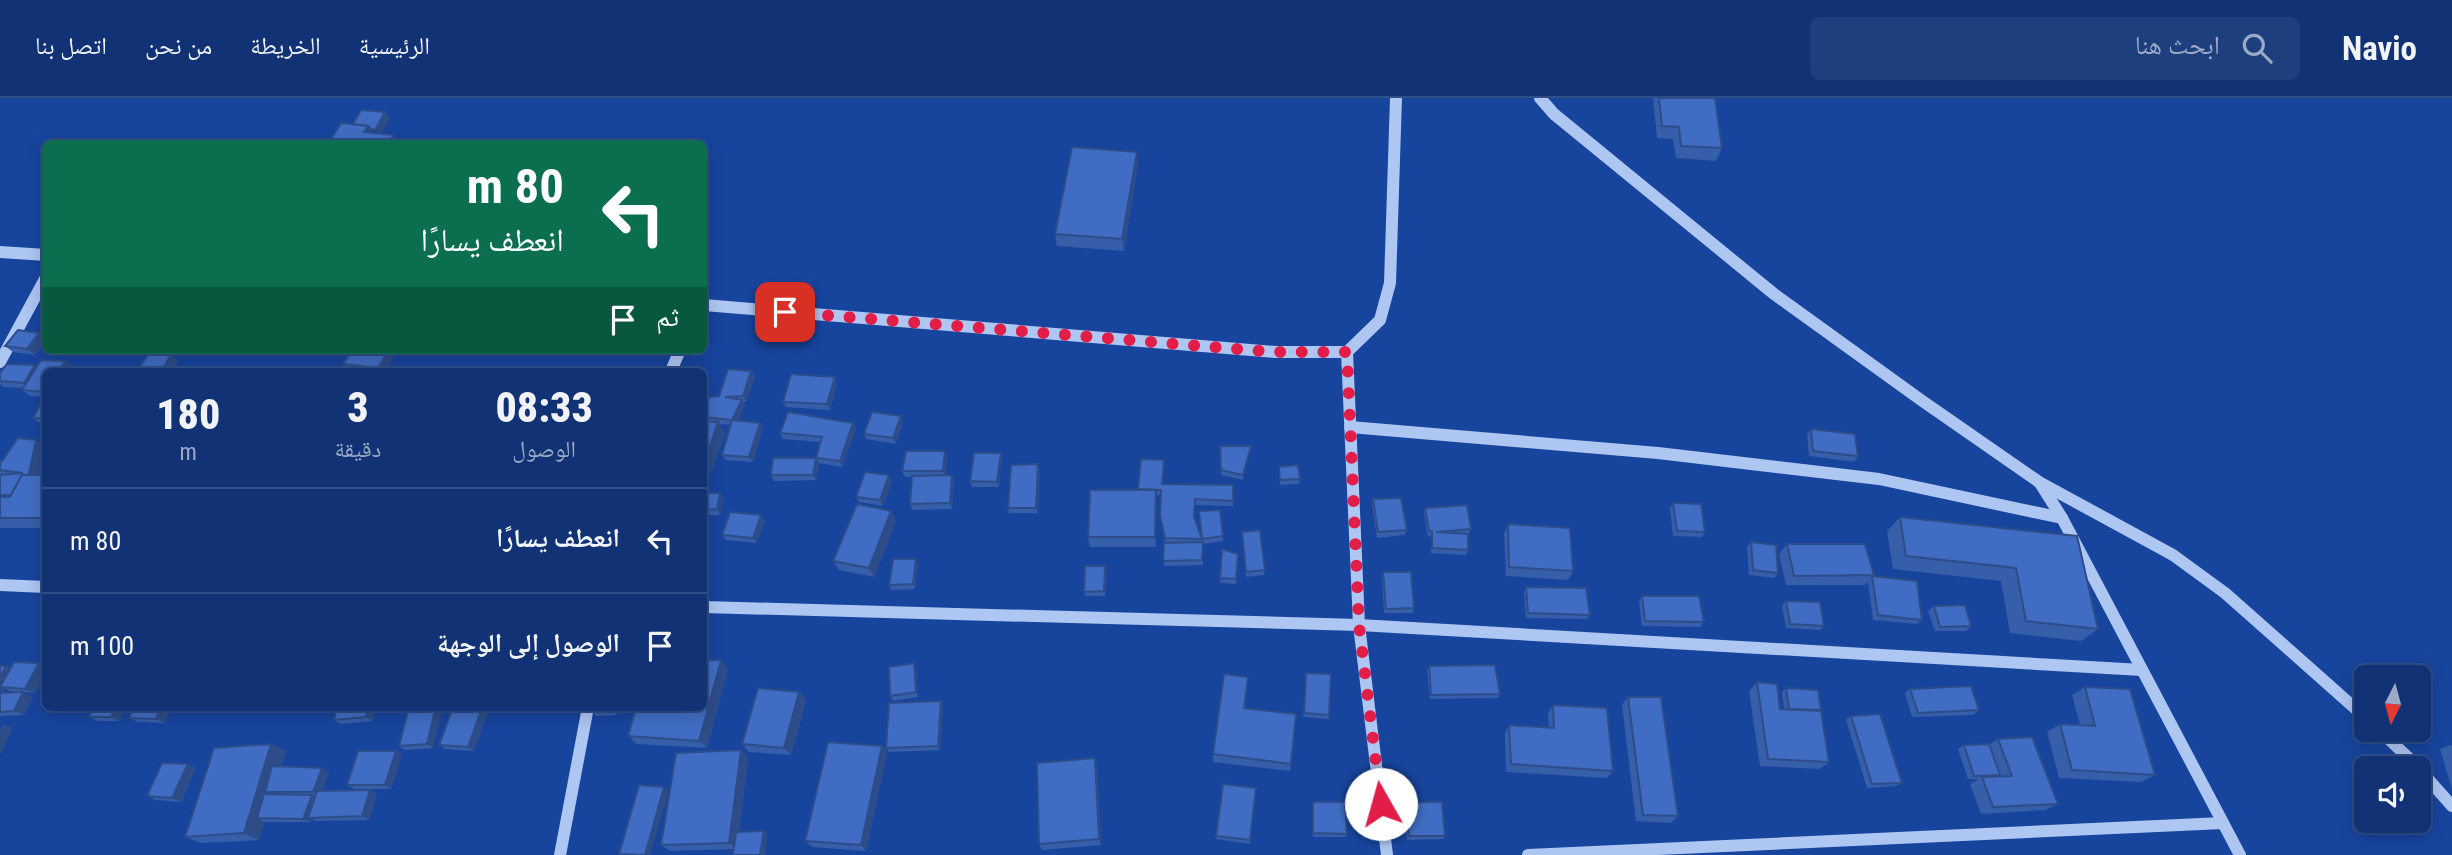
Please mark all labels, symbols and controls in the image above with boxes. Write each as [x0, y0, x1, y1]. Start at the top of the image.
search box [1810, 17, 2300, 80]
icon: search [2238, 29, 2276, 67]
text: Navio [2342, 29, 2417, 68]
text: ابحث هنا [2135, 30, 2220, 60]
text: اتصل بنا [35, 32, 107, 60]
text: من نحن [145, 32, 212, 60]
text: الخريطة [250, 32, 321, 60]
text: الرئيسية [359, 32, 430, 60]
text: 80 m [467, 158, 564, 215]
icon: left [588, 168, 679, 259]
text: انعطف يسارًا [420, 221, 564, 259]
pin [755, 282, 815, 342]
icon: arrive [766, 293, 804, 331]
icon: arrive [604, 301, 642, 339]
text: ثم [656, 302, 679, 332]
text: 3 [347, 383, 369, 432]
text: 08:33 [496, 383, 593, 432]
text: 180 [156, 390, 220, 439]
text: دقيقة [335, 436, 381, 463]
text: الوصول [512, 436, 576, 463]
text: m [180, 439, 197, 466]
icon: left [641, 522, 679, 560]
text: انعطف يسارًا [496, 523, 620, 553]
text: 80 m [70, 526, 121, 556]
icon: arrive [641, 627, 679, 665]
text: الوصول إلى الوجهة [437, 628, 620, 658]
text: 100 m [70, 631, 134, 661]
north arrow [2354, 665, 2431, 742]
map controls [2354, 665, 2431, 833]
button: sound [2354, 756, 2431, 833]
position arrow [1344, 767, 1418, 841]

